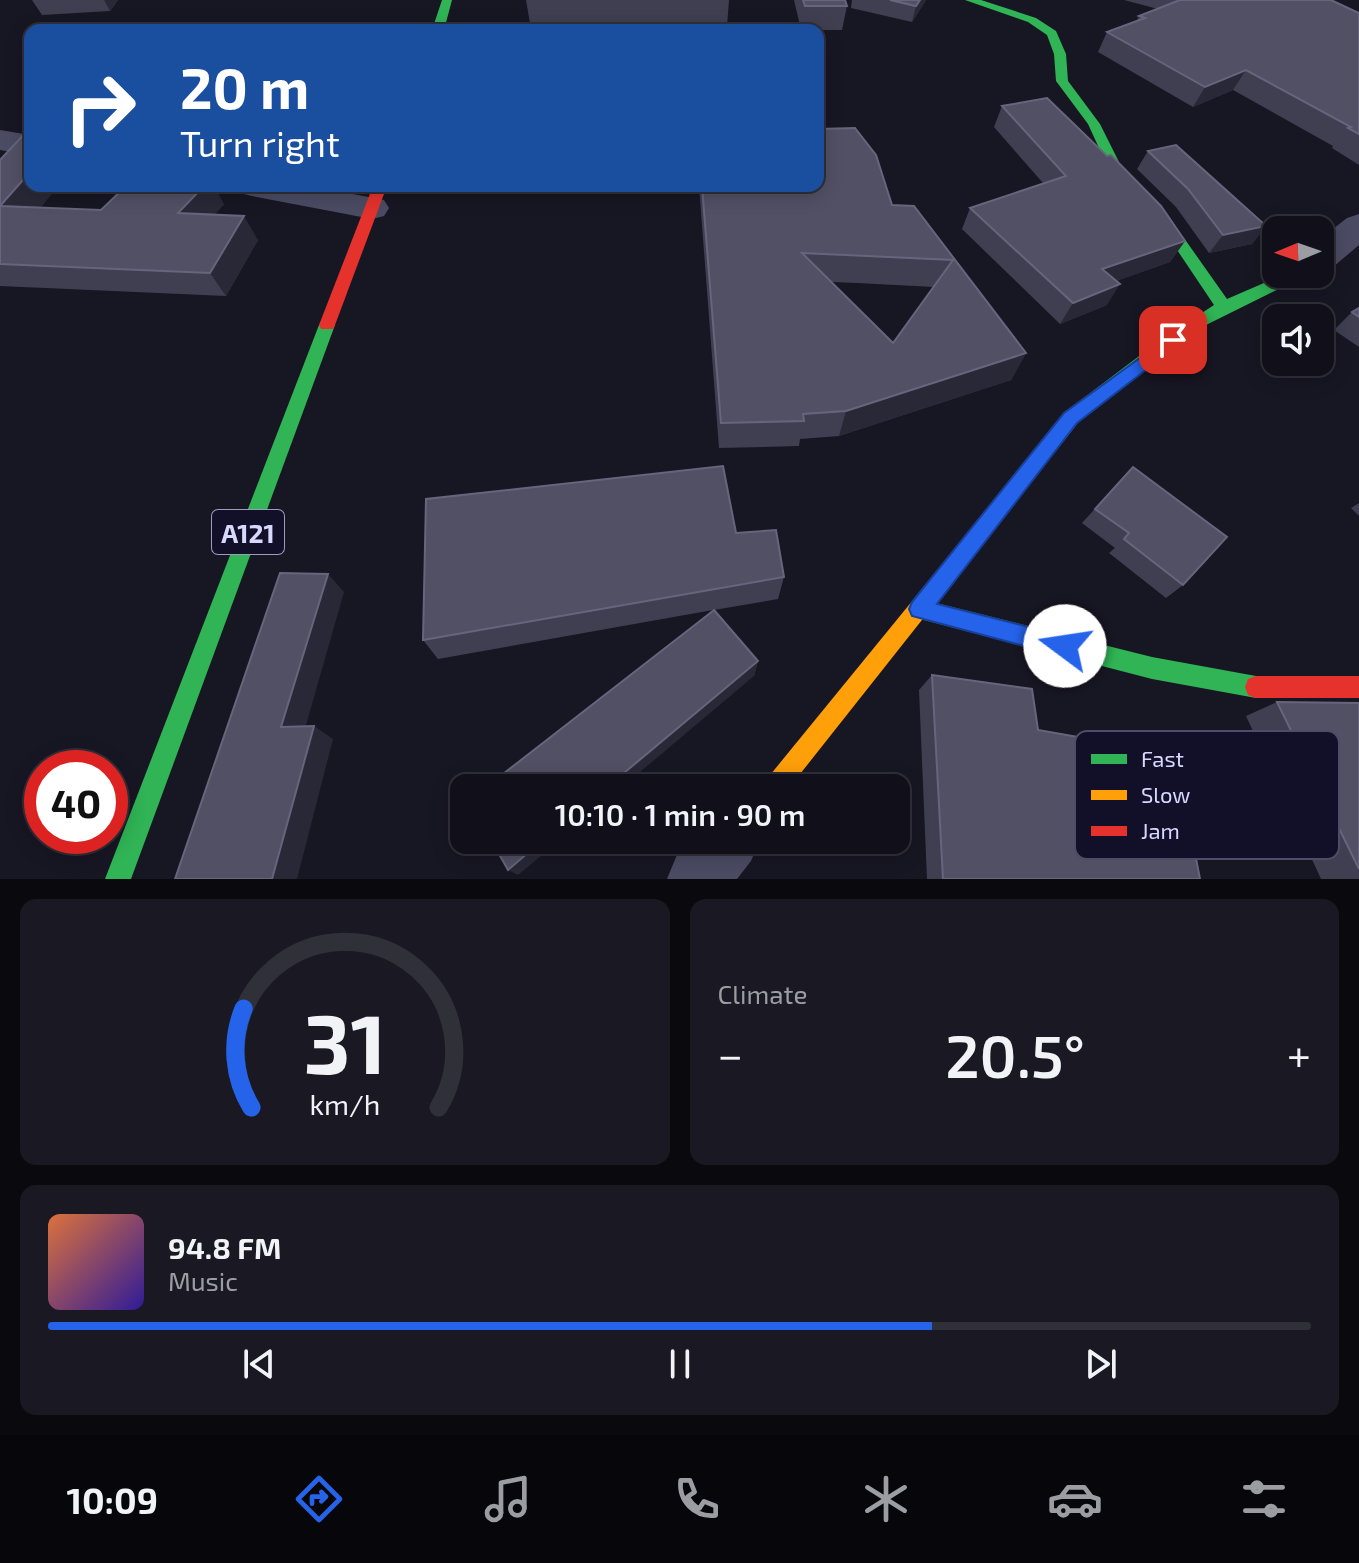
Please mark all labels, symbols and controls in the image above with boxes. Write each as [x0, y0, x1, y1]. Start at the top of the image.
text: 20 m [180, 53, 309, 120]
icon: right [48, 56, 152, 160]
text: Turn right [180, 121, 340, 164]
north arrow [1262, 216, 1334, 288]
map controls [1262, 216, 1334, 376]
button: sound [1262, 304, 1334, 376]
pin [1139, 306, 1207, 374]
icon: arrive [1151, 318, 1195, 362]
road number: A121 [212, 510, 284, 554]
position arrow [1023, 604, 1107, 688]
legend [1075, 731, 1339, 859]
text: Fast [1141, 745, 1184, 771]
speed limit sign: 40 [24, 750, 128, 854]
text: Slow [1141, 781, 1190, 807]
text: 10:10 · 1 min · 90 m [555, 796, 805, 832]
text: Jam [1141, 817, 1180, 843]
text: Climate [718, 978, 807, 1009]
text: 31 [303, 991, 386, 1091]
text: 20.5° [945, 1018, 1085, 1090]
text: − [718, 1027, 743, 1080]
text: + [1287, 1027, 1311, 1080]
text: km/h [309, 1086, 380, 1121]
text: 94.8 FM [168, 1229, 281, 1265]
text: Music [168, 1265, 238, 1296]
icon: previous [237, 1342, 281, 1386]
icon: pause [658, 1342, 702, 1386]
icon: next [1079, 1342, 1123, 1386]
icon: directions [291, 1471, 347, 1527]
icon: music [480, 1471, 536, 1527]
icon: phone [669, 1471, 725, 1527]
icon: climate [858, 1471, 914, 1527]
icon: car [1047, 1471, 1103, 1527]
icon: filters [1236, 1471, 1292, 1527]
text: 10:09 [67, 1478, 158, 1521]

